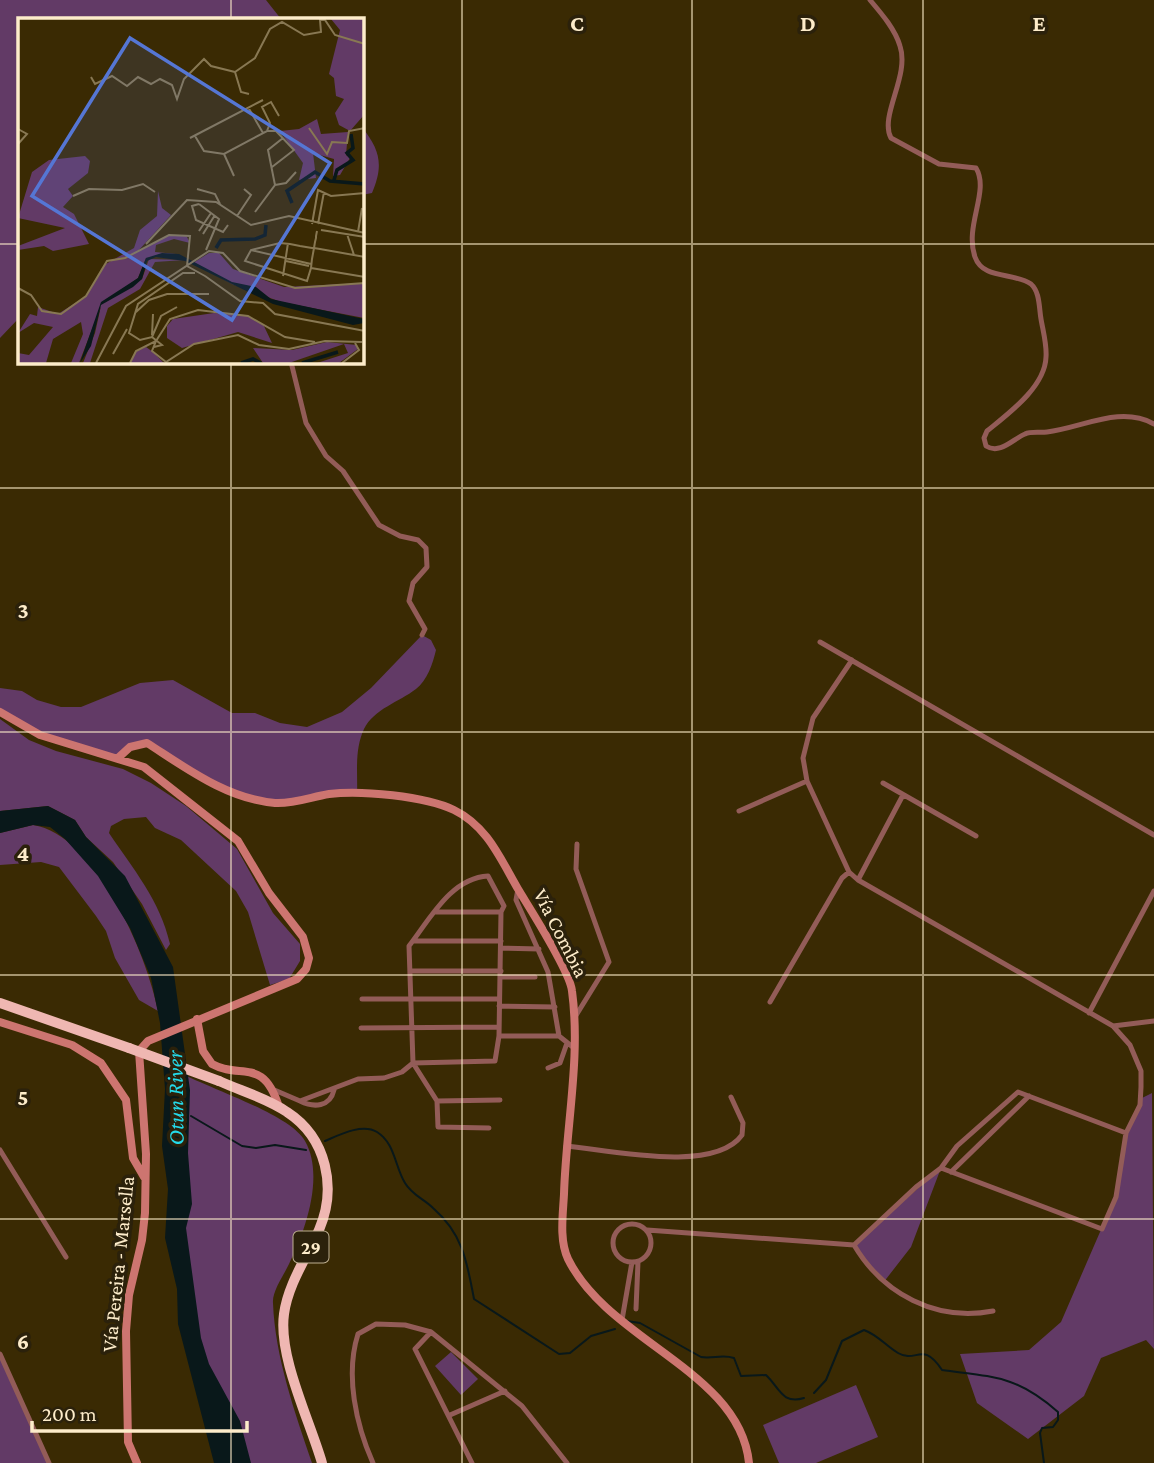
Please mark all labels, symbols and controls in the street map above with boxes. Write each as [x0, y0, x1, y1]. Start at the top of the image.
text: C [570, 10, 584, 36]
text: D [800, 10, 816, 36]
text: E [1032, 10, 1046, 36]
inset map [18, 18, 364, 364]
text: 3 [17, 597, 29, 623]
text: 4 [17, 840, 29, 866]
street label: Vía Combia [528, 885, 594, 982]
water label: Otun River [161, 1049, 189, 1146]
text: 5 [17, 1084, 29, 1110]
street label: Vía Pereira - Marsella [97, 1175, 139, 1353]
road number: 29 [294, 1232, 328, 1262]
text: 6 [17, 1328, 29, 1354]
scale bar [32, 1390, 247, 1434]
text: 200 m [42, 1402, 97, 1426]

